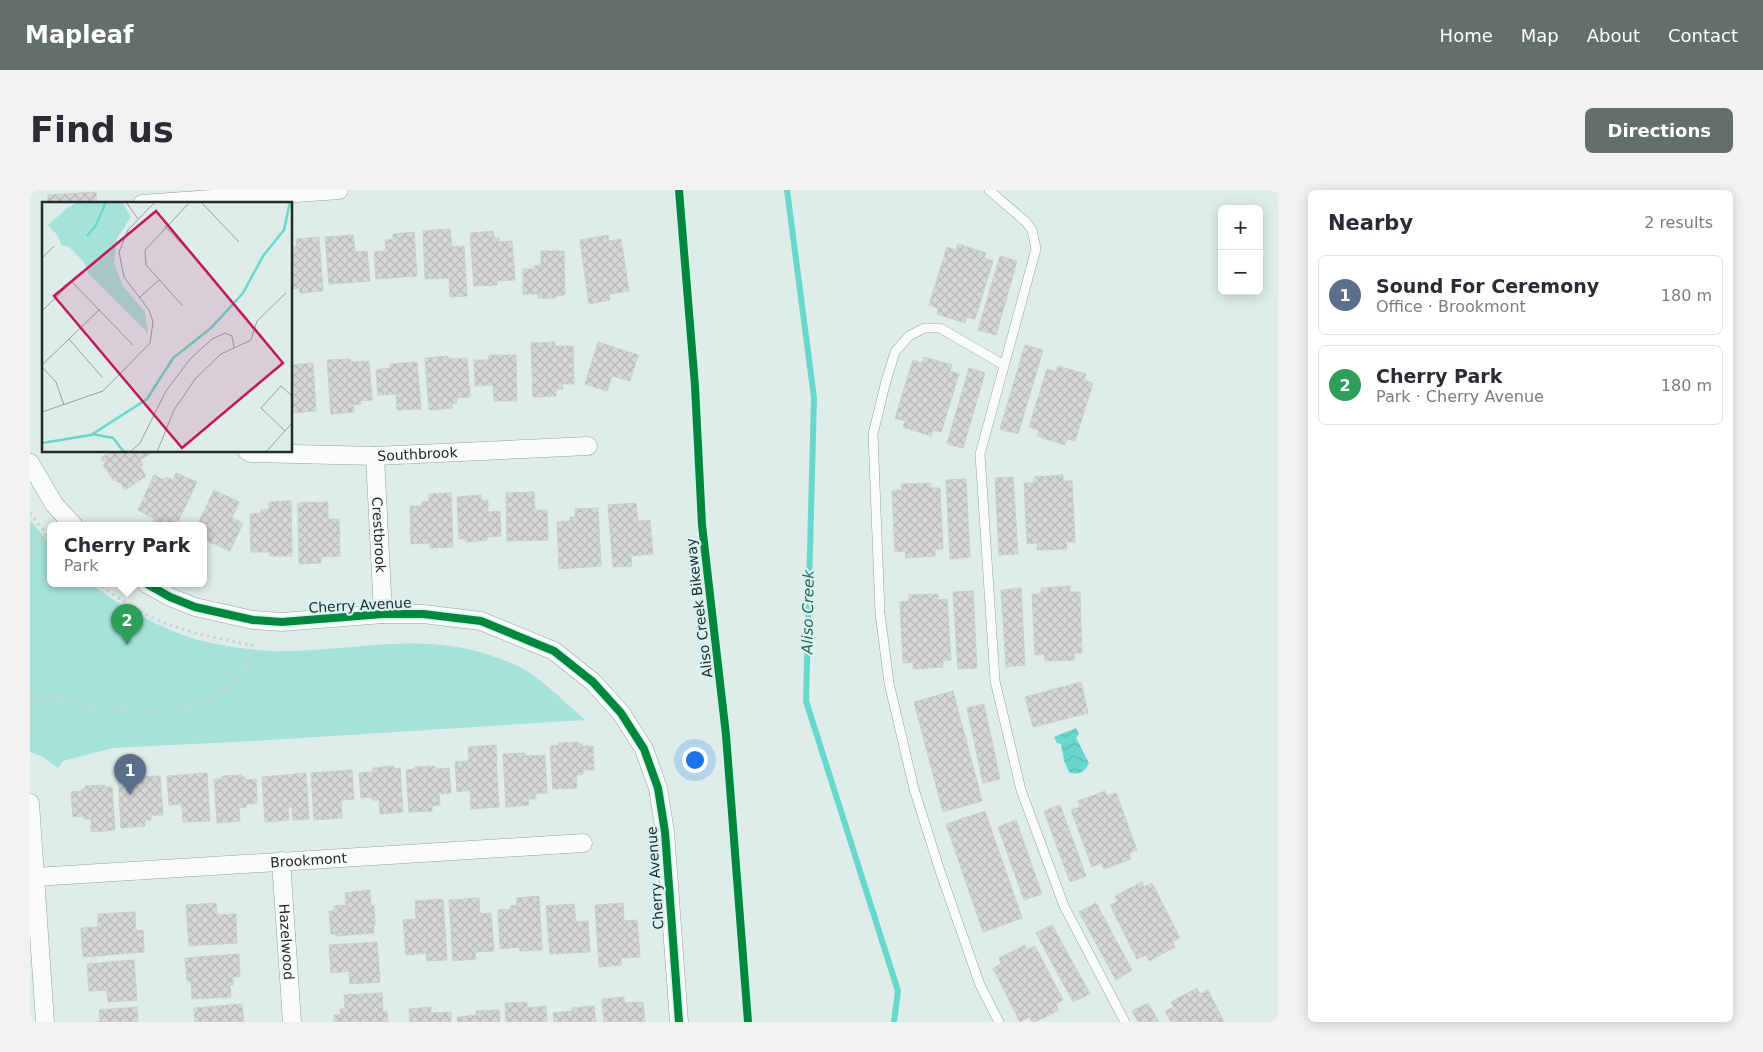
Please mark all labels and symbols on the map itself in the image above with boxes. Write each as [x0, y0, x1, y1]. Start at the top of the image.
inset map [42, 202, 292, 452]
street label: Southbrook [377, 444, 459, 464]
street label: Crestbrook [369, 496, 389, 574]
street label: Aliso Creek Bikeway [682, 537, 716, 679]
water label: Aliso Creek [798, 568, 818, 655]
street label: Cherry Avenue [308, 594, 412, 616]
pin: 2 [111, 604, 143, 645]
your location [682, 747, 708, 773]
pin: 1 [114, 754, 146, 795]
street label: Cherry Avenue [643, 826, 667, 930]
street label: Brookmont [270, 850, 348, 870]
street label: Hazelwood [276, 903, 297, 981]

